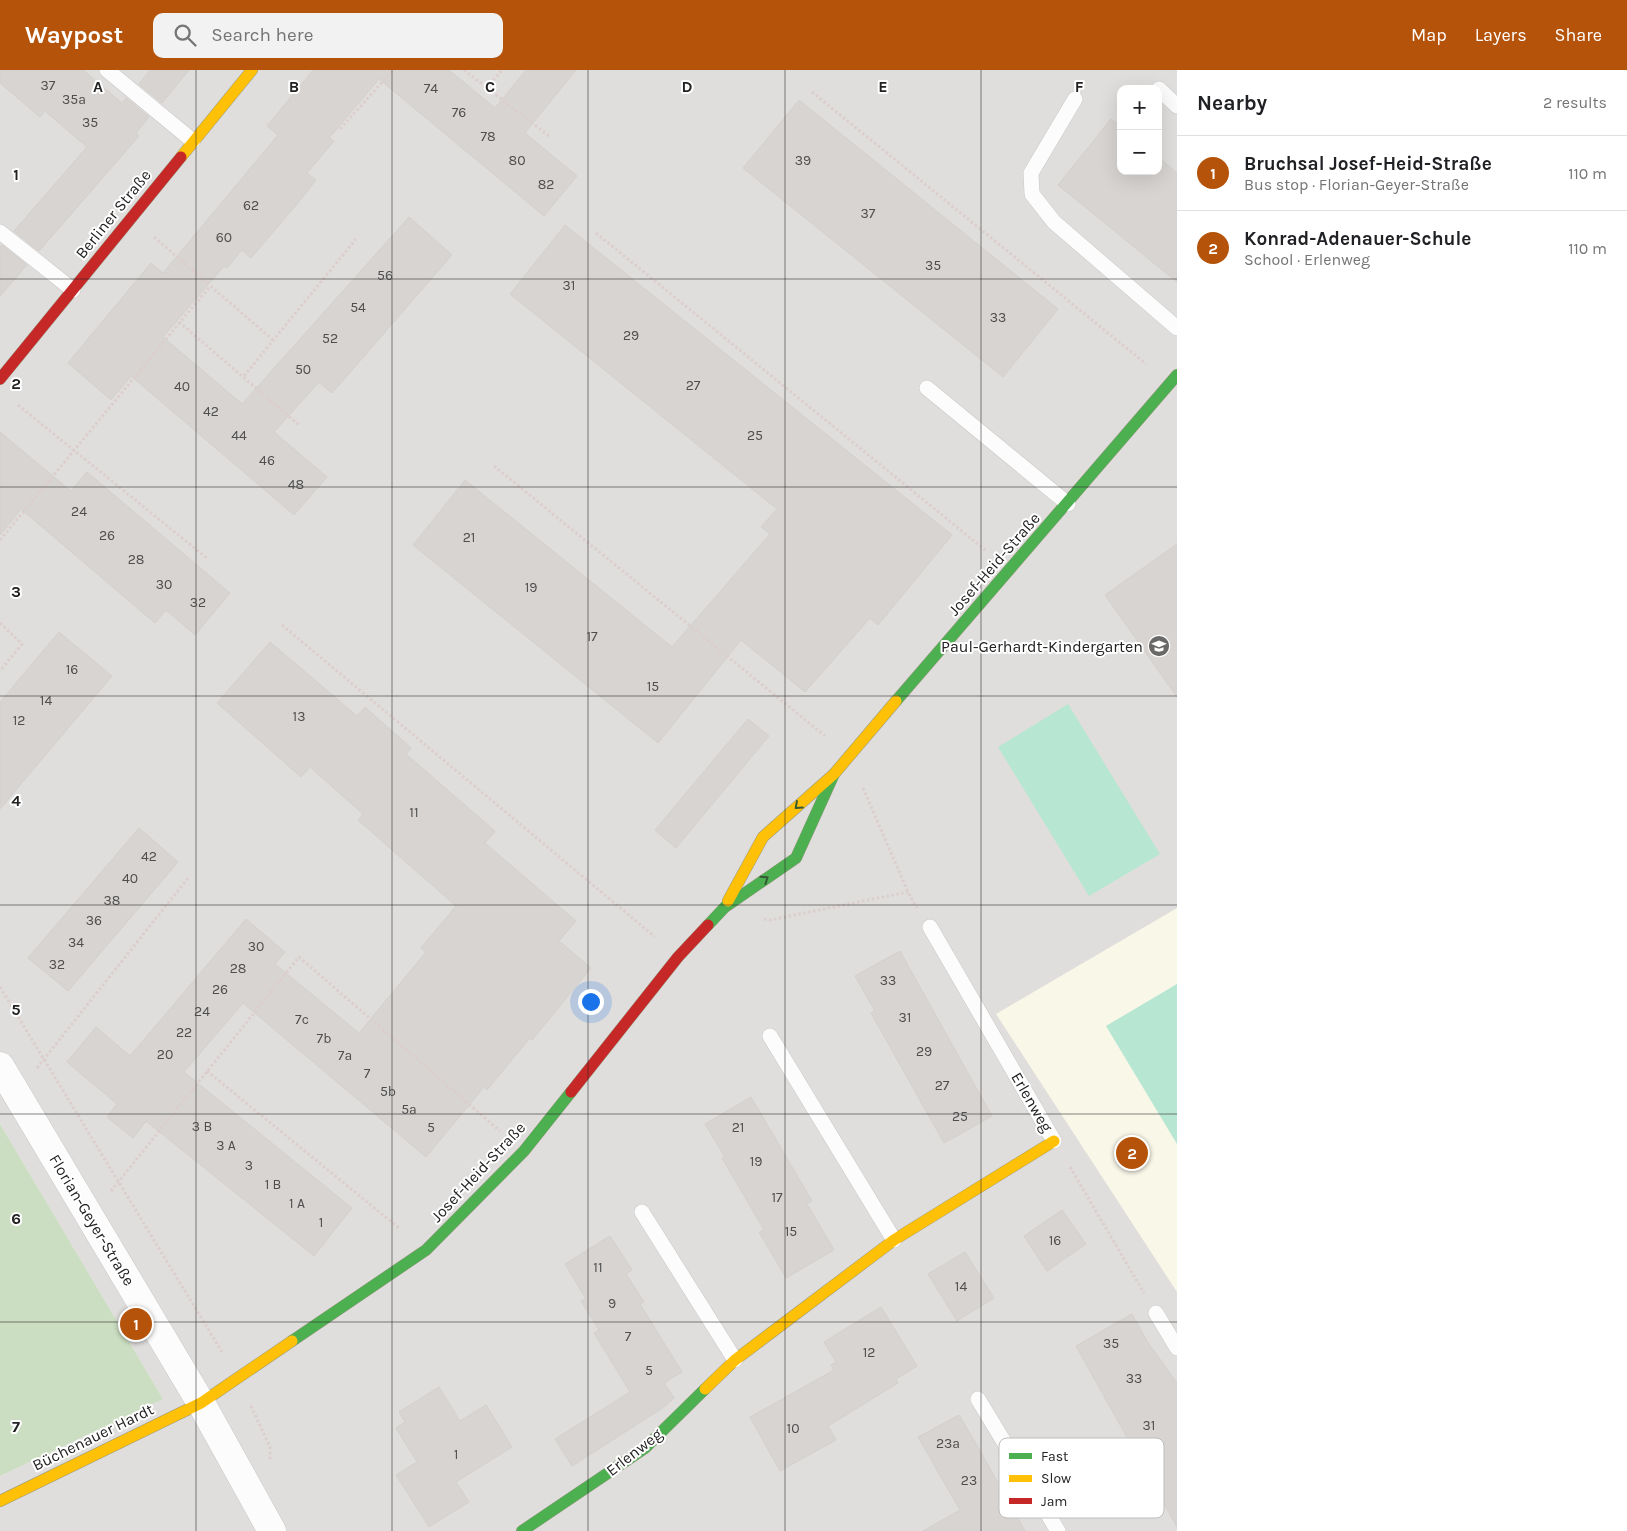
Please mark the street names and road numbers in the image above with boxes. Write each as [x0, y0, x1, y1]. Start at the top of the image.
street label: Berliner Straße [71, 166, 155, 262]
street label: Josef-Heid-Straße [944, 509, 1044, 619]
street label: Erlenweg [1007, 1069, 1057, 1135]
street label: Josef-Heid-Straße [427, 1118, 529, 1226]
street label: Florian-Geyer-Straße [45, 1151, 139, 1289]
street label: Büchenauer Hardt [29, 1399, 157, 1475]
street label: Erlenweg [602, 1424, 666, 1480]

